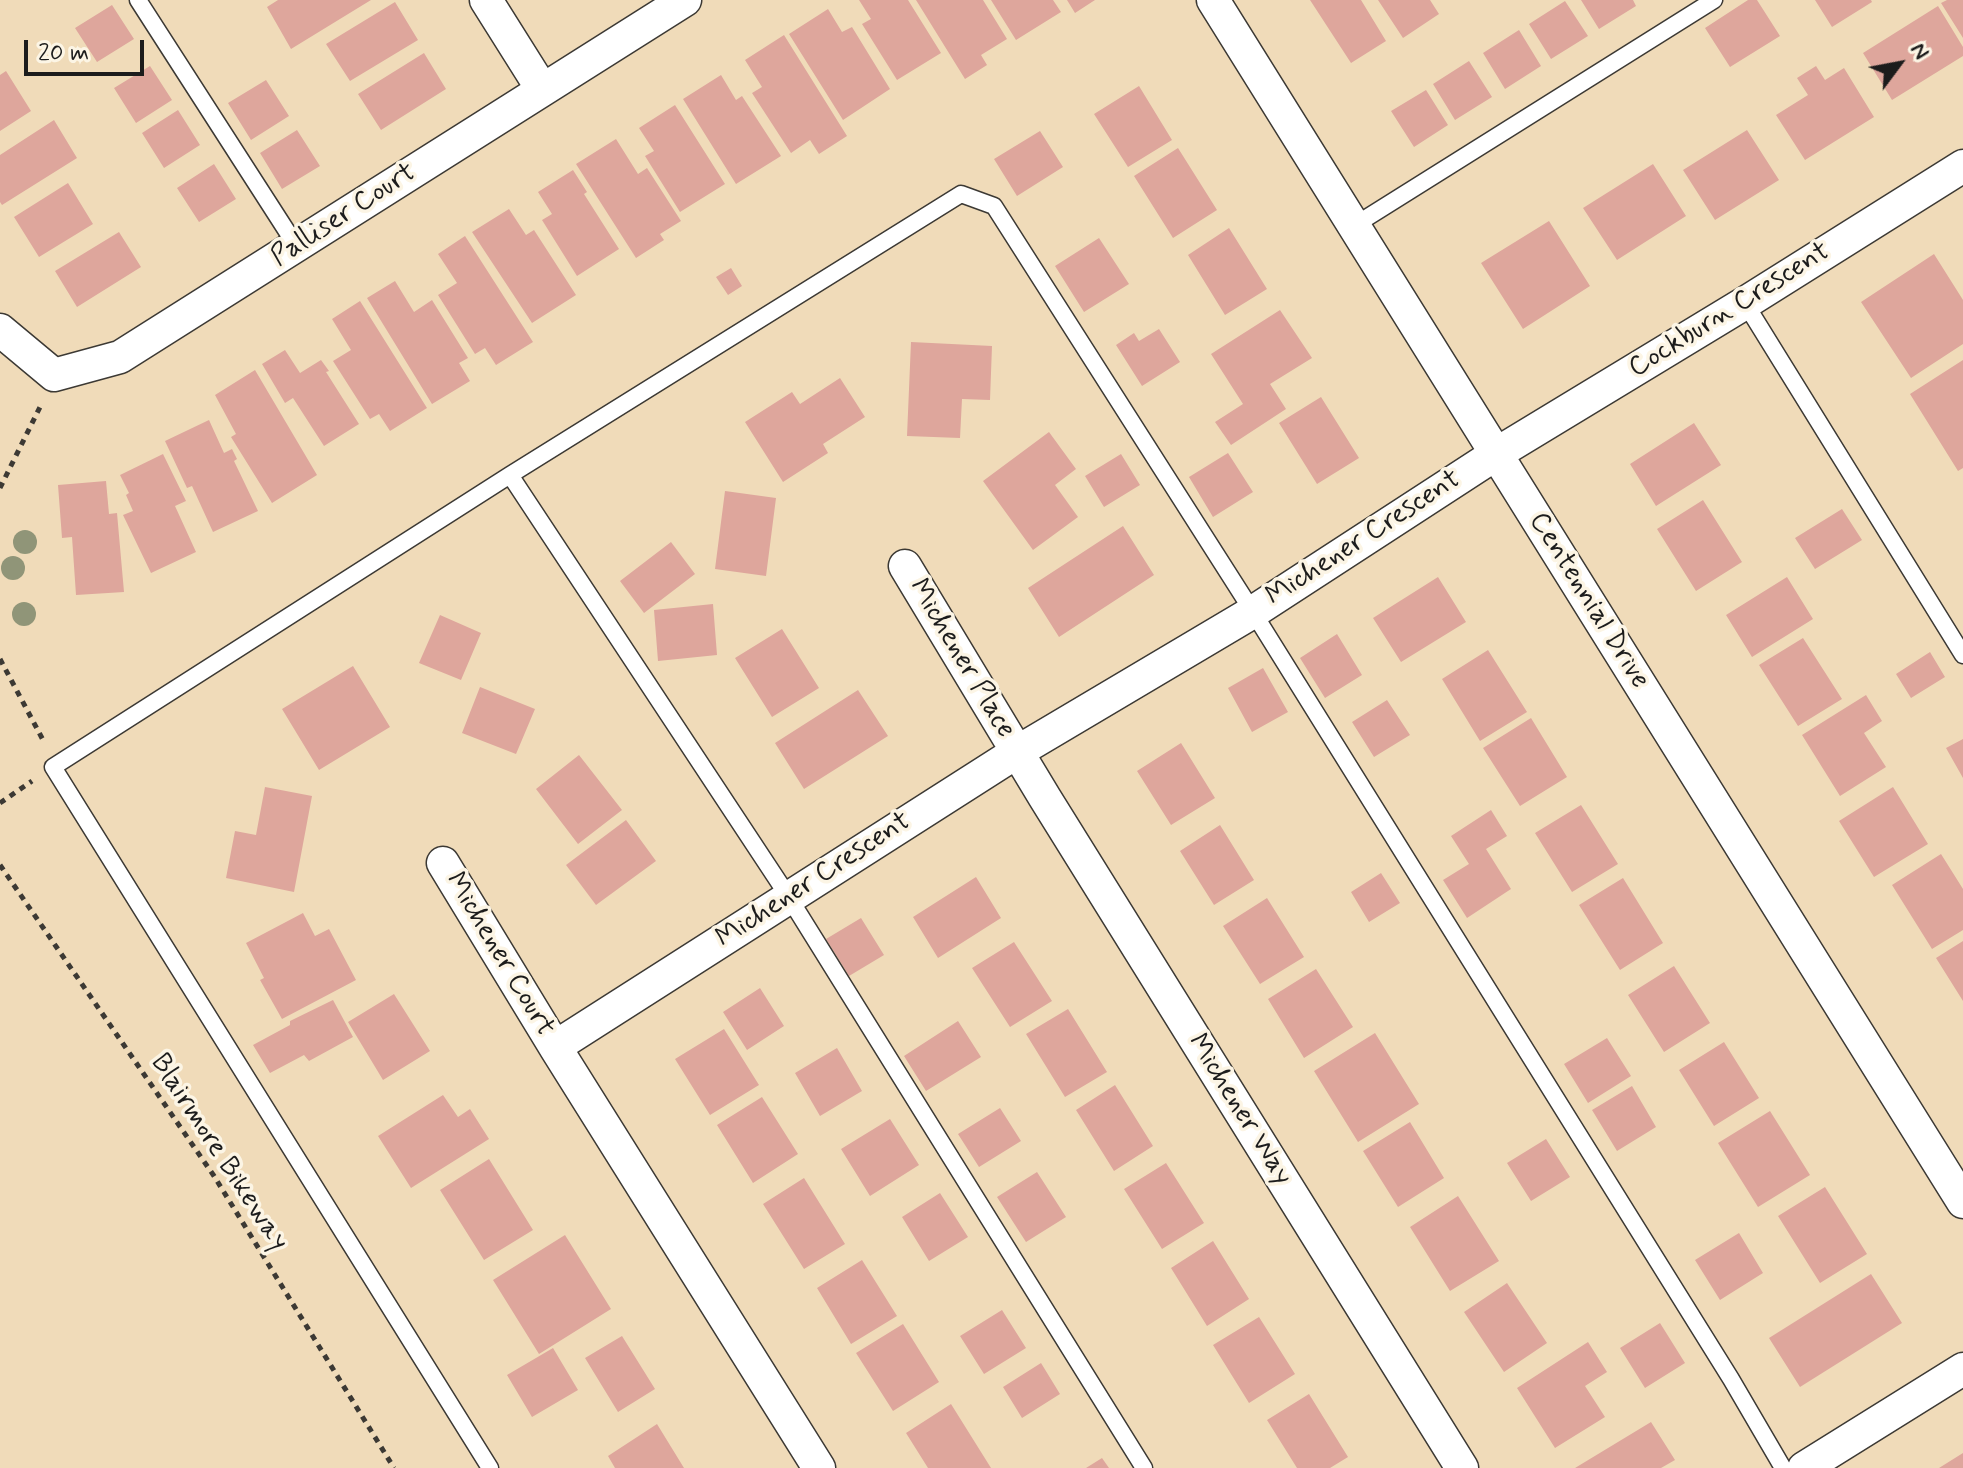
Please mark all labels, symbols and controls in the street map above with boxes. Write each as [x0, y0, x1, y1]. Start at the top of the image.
scale bar [28, 24, 148, 74]
north arrow [1859, 24, 1939, 104]
text: 20 m [38, 38, 89, 69]
text: N [1904, 38, 1935, 65]
street label: Palliser Court [265, 157, 423, 275]
street label: Cockburn Crescent [1623, 236, 1837, 386]
street label: Michener Crescent [1260, 464, 1468, 614]
street label: Centennial Drive [1520, 507, 1656, 695]
street label: Michener Place [900, 573, 1022, 745]
street label: Michener Crescent [710, 806, 918, 956]
street label: Michener Court [437, 867, 561, 1043]
street label: Michener Way [1179, 1028, 1299, 1192]
street label: Blairmore Bikeway [142, 1048, 294, 1258]

